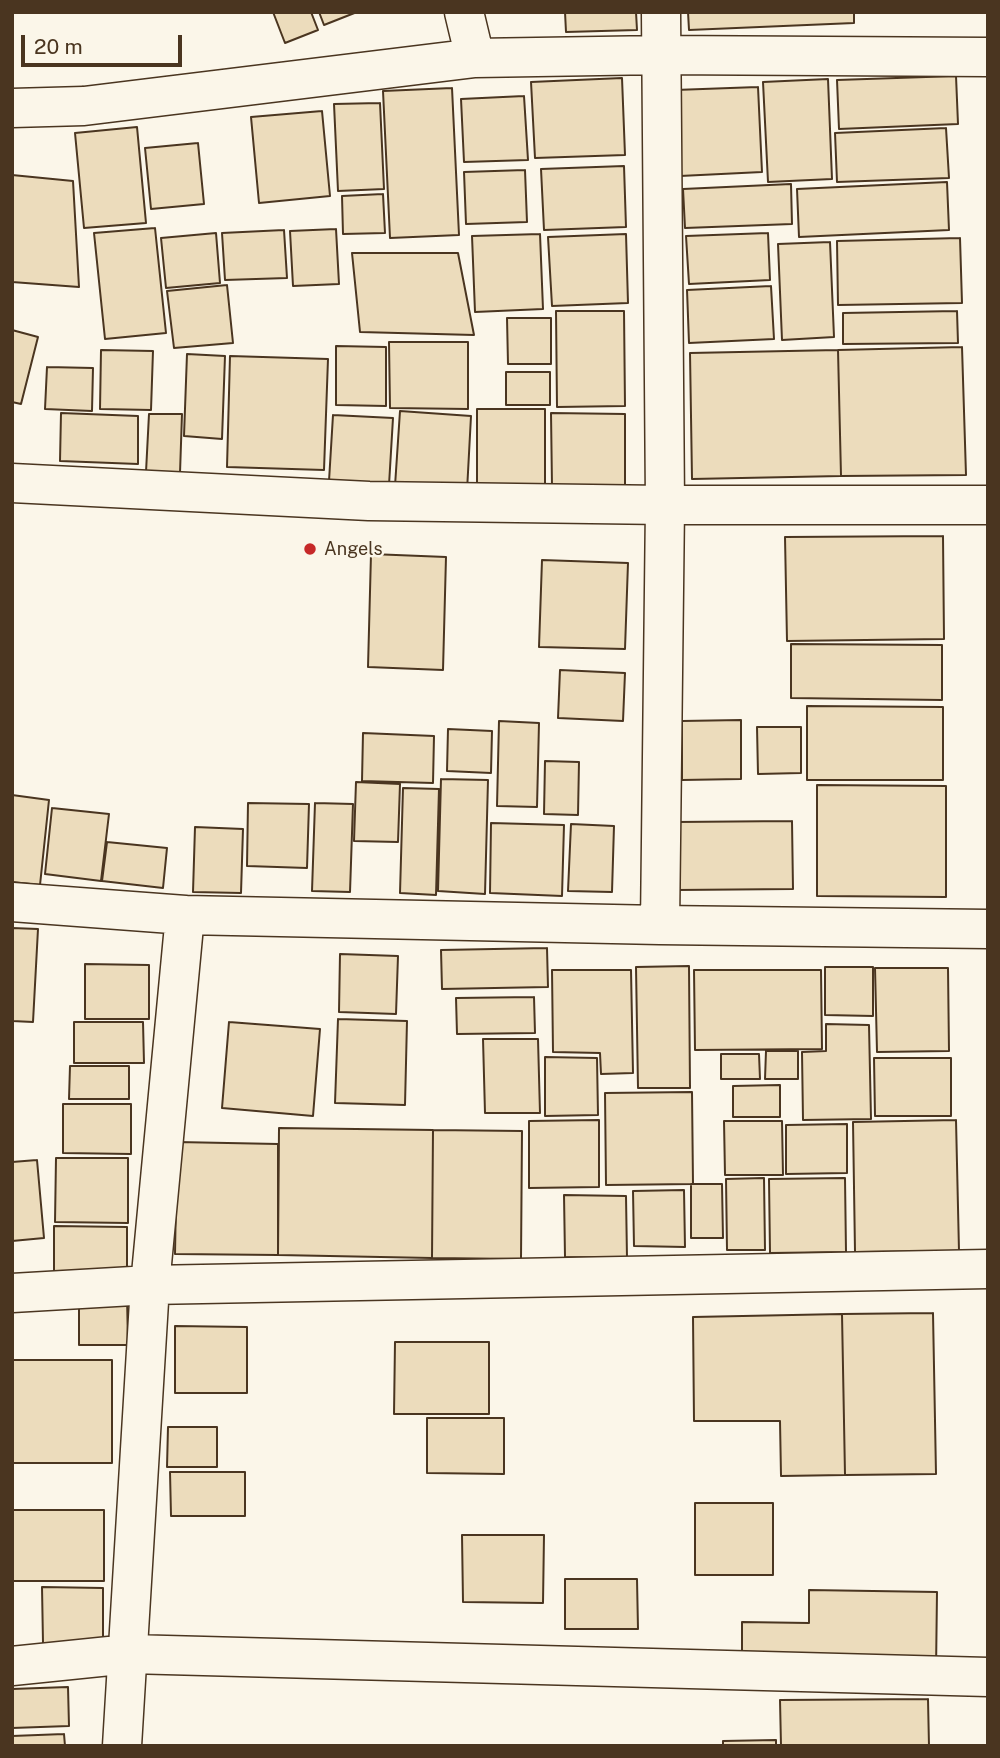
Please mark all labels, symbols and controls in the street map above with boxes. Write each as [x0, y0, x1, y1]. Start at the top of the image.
scale bar [24, 21, 186, 65]
text: 20 m [34, 34, 83, 59]
place label: Angels [324, 538, 383, 560]
marker: Angels [302, 541, 318, 557]

